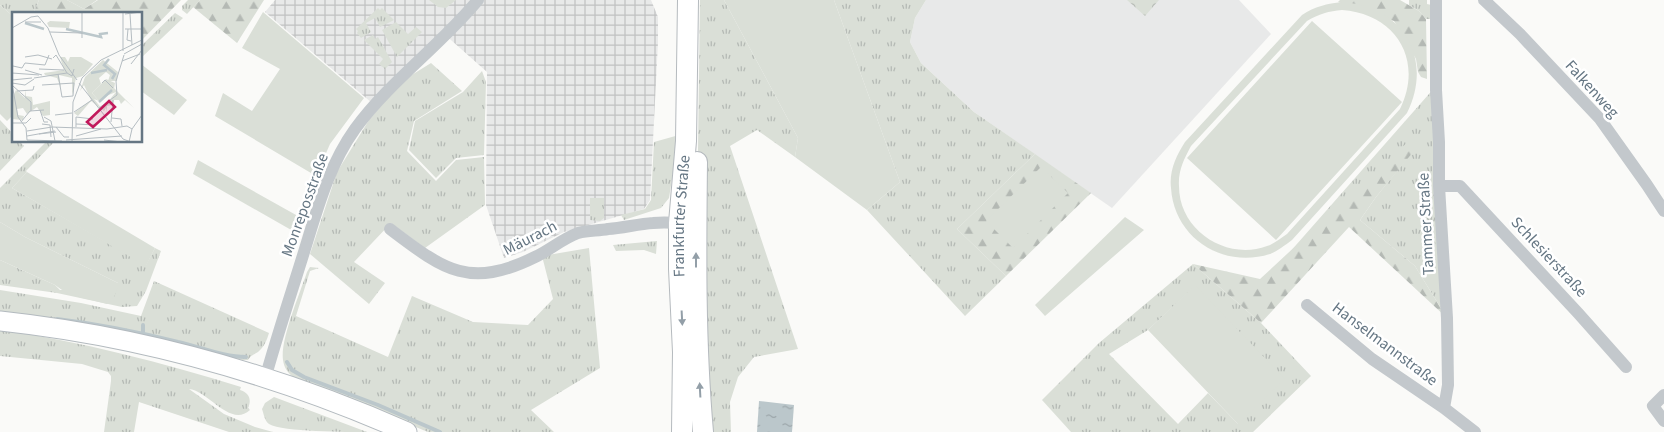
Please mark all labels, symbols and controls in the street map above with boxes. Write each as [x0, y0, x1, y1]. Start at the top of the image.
inset map [12, 12, 142, 142]
street label: Falkenweg [1560, 55, 1624, 123]
street label: Monreposstraße [276, 150, 334, 260]
street label: Frankfurter Straße [668, 154, 696, 278]
street label: Tammer Straße [1412, 172, 1440, 276]
street label: Schlesierstraße [1506, 212, 1592, 302]
street label: Mäurach [499, 215, 561, 261]
one-way arrow [692, 252, 700, 268]
street label: Hanselmannstraße [1328, 297, 1442, 391]
one-way arrow [678, 310, 686, 326]
one-way arrow [695, 382, 703, 398]

